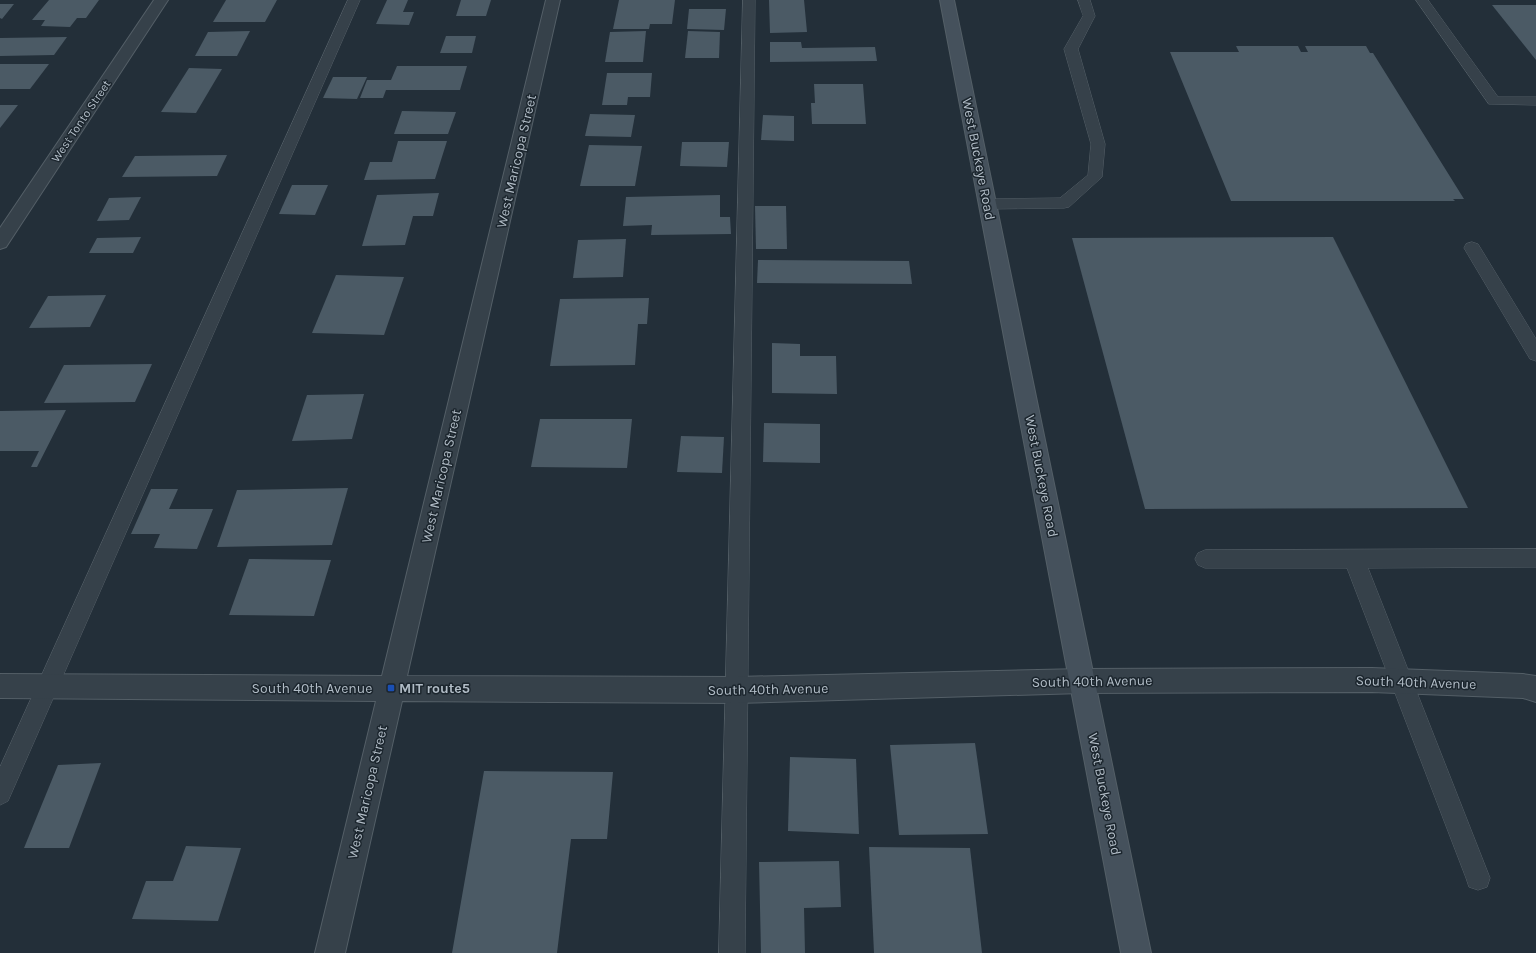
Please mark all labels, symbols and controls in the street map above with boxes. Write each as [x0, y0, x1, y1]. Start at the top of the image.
street label: West Tonto Street [48, 77, 114, 165]
street label: West Maricopa Street [493, 93, 540, 230]
street label: West Buckeye Road [958, 97, 999, 222]
street label: West Maricopa Street [418, 408, 465, 545]
street label: West Buckeye Road [1021, 414, 1062, 539]
street label: South 40th Avenue [1031, 672, 1153, 691]
street label: South 40th Avenue [1355, 672, 1477, 693]
street label: South 40th Avenue [252, 680, 372, 697]
place label: MIT route5 [399, 680, 470, 697]
street label: South 40th Avenue [707, 680, 829, 699]
marker: MIT route5 [386, 683, 396, 693]
street label: West Maricopa Street [344, 724, 391, 861]
street label: West Buckeye Road [1084, 732, 1125, 857]

